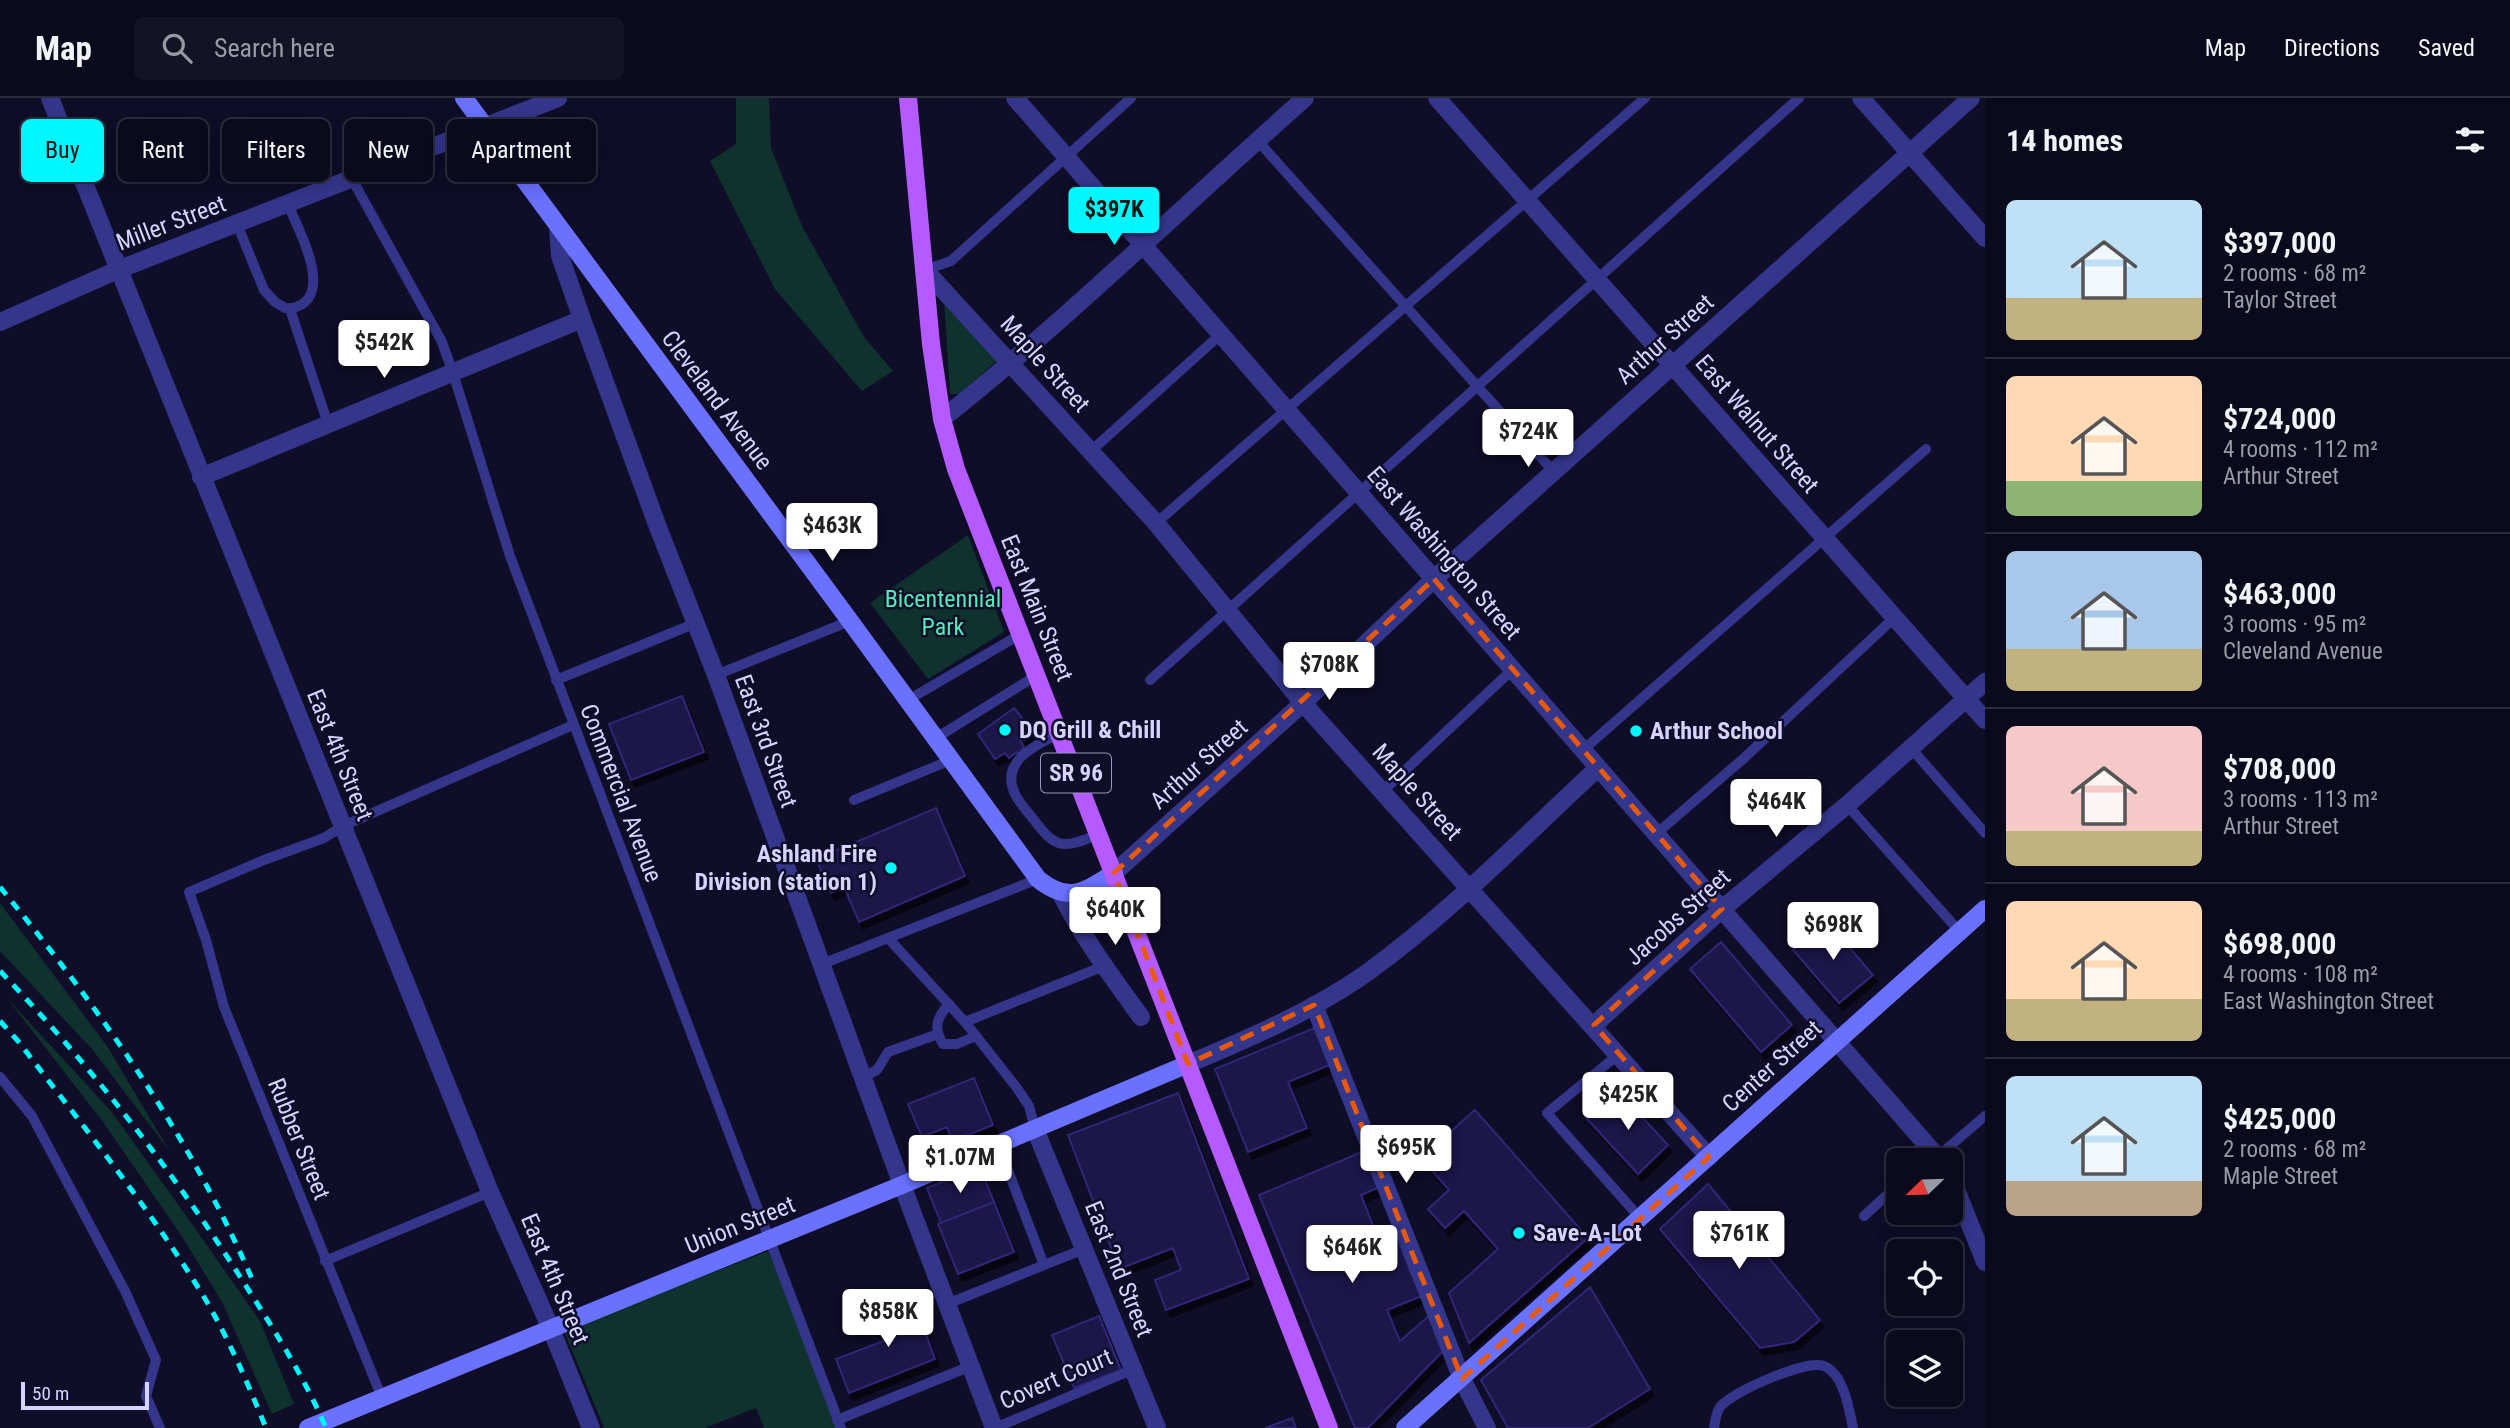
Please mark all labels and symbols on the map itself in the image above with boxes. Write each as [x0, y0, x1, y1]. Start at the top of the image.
pin: $397K [1065, 188, 1163, 247]
street label: Miller Street [112, 189, 230, 257]
street label: Arthur Street [1611, 288, 1719, 390]
street label: Maple Street [994, 310, 1096, 418]
pin: $542K [335, 320, 433, 380]
street label: Cleveland Avenue [656, 325, 778, 475]
street label: East Walnut Street [1689, 349, 1825, 499]
pin: $724K [1479, 410, 1577, 469]
street label: East Washington Street [1361, 461, 1527, 645]
pin: $463K [783, 504, 881, 563]
street label: East Main Street [995, 531, 1079, 685]
park label: Bicentennial Park [885, 585, 1001, 641]
pin: $708K [1280, 642, 1378, 702]
street label: East 3rd Street [729, 671, 803, 811]
street label: East 4th Street [301, 685, 379, 825]
street label: Commercial Avenue [574, 700, 668, 886]
street label: Arthur Street [1145, 713, 1253, 815]
place label: DQ Grill & Chill [1019, 716, 1161, 744]
place label: Arthur School [1650, 717, 1783, 745]
marker: DQ Grill & Chill [997, 722, 1013, 738]
marker: Arthur School [1628, 723, 1644, 739]
street label: Maple Street [1366, 738, 1468, 846]
road number: SR 96 [1041, 754, 1111, 792]
pin: $464K [1727, 780, 1825, 839]
place label: Ashland Fire Division (station 1) [694, 840, 877, 896]
marker: Ashland Fire Division (station 1) [883, 860, 899, 876]
street label: Jacobs Street [1620, 863, 1736, 971]
pin: $640K [1066, 888, 1164, 947]
pin: $698K [1784, 902, 1882, 962]
street label: Center Street [1717, 1014, 1827, 1118]
pin: $425K [1579, 1072, 1677, 1132]
street label: Rubber Street [262, 1074, 336, 1204]
pin: $695K [1357, 1126, 1455, 1185]
pin: $1.07M [903, 1136, 1017, 1195]
north arrow [1886, 1148, 1964, 1225]
street label: Union Street [681, 1190, 799, 1260]
street label: East 2nd Street [1079, 1197, 1159, 1341]
street label: East 4th Street [515, 1209, 595, 1349]
pin: $761K [1690, 1212, 1788, 1271]
place label: Save-A-Lot [1533, 1219, 1642, 1247]
marker: Save-A-Lot [1511, 1225, 1527, 1241]
pin: $646K [1303, 1226, 1401, 1285]
pin: $858K [839, 1290, 937, 1349]
street label: Covert Court [995, 1343, 1117, 1415]
scale bar [21, 1379, 149, 1411]

